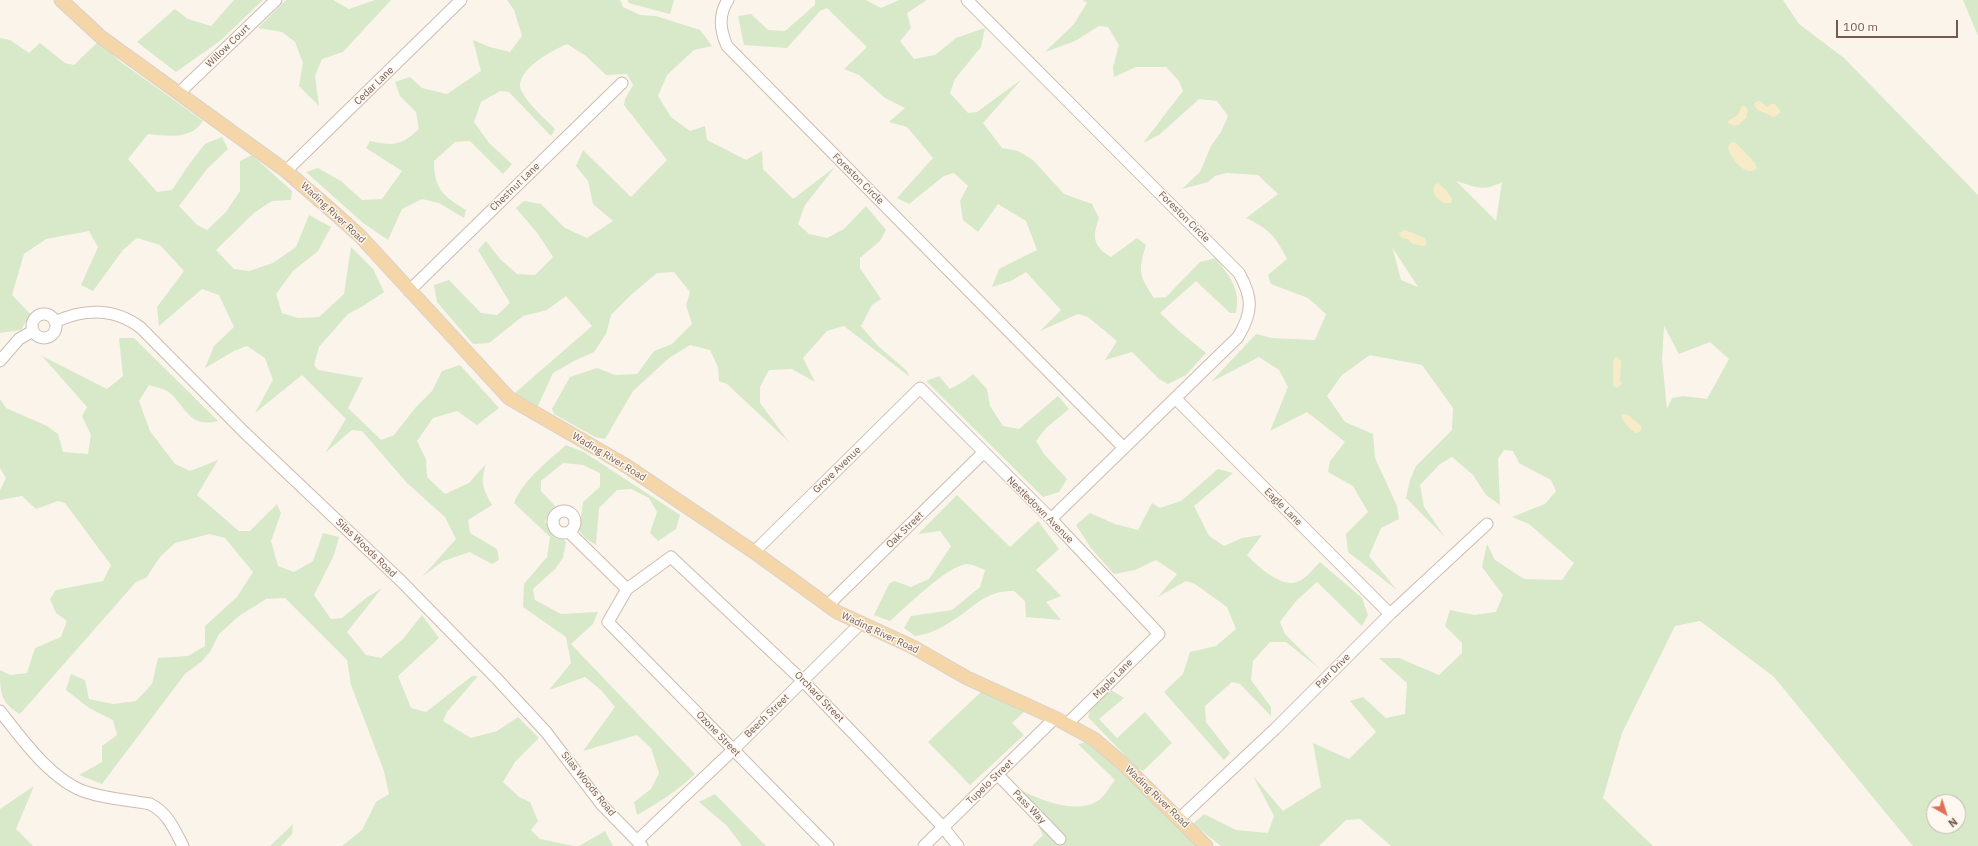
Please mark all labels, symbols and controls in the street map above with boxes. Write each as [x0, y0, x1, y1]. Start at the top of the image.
scale bar [1838, 12, 1960, 38]
text: 100 m [1843, 19, 1878, 34]
street label: Willow Court [203, 22, 253, 70]
street label: Cedar Lane [352, 64, 396, 108]
street label: Foreston Circle [830, 151, 886, 207]
street label: Chestnut Lane [488, 160, 542, 214]
street label: Wading River Road [298, 180, 368, 246]
street label: Foreston Circle [1156, 189, 1212, 245]
street label: Wading River Road [570, 430, 648, 484]
street label: Grove Avenue [810, 444, 864, 496]
street label: Nestledown Avenue [1004, 474, 1076, 546]
street label: Eagle Lane [1262, 486, 1304, 528]
street label: Oak Street [884, 509, 926, 551]
street label: Silas Woods Road [333, 516, 399, 580]
street label: Wading River Road [839, 610, 921, 656]
street label: Parr Drive [1313, 651, 1353, 691]
street label: Maple Lane [1091, 657, 1135, 701]
street label: Orchard Street [792, 669, 846, 725]
street label: Beech Street [742, 692, 792, 740]
street label: Ozone Street [693, 709, 743, 759]
street label: Silas Woods Road [558, 749, 618, 819]
street label: Tupelo Street [964, 757, 1016, 807]
street label: Wading River Road [1123, 764, 1191, 830]
street label: Pass Way [1010, 788, 1048, 826]
north arrow [1926, 794, 1966, 834]
text: N [1945, 815, 1960, 830]

